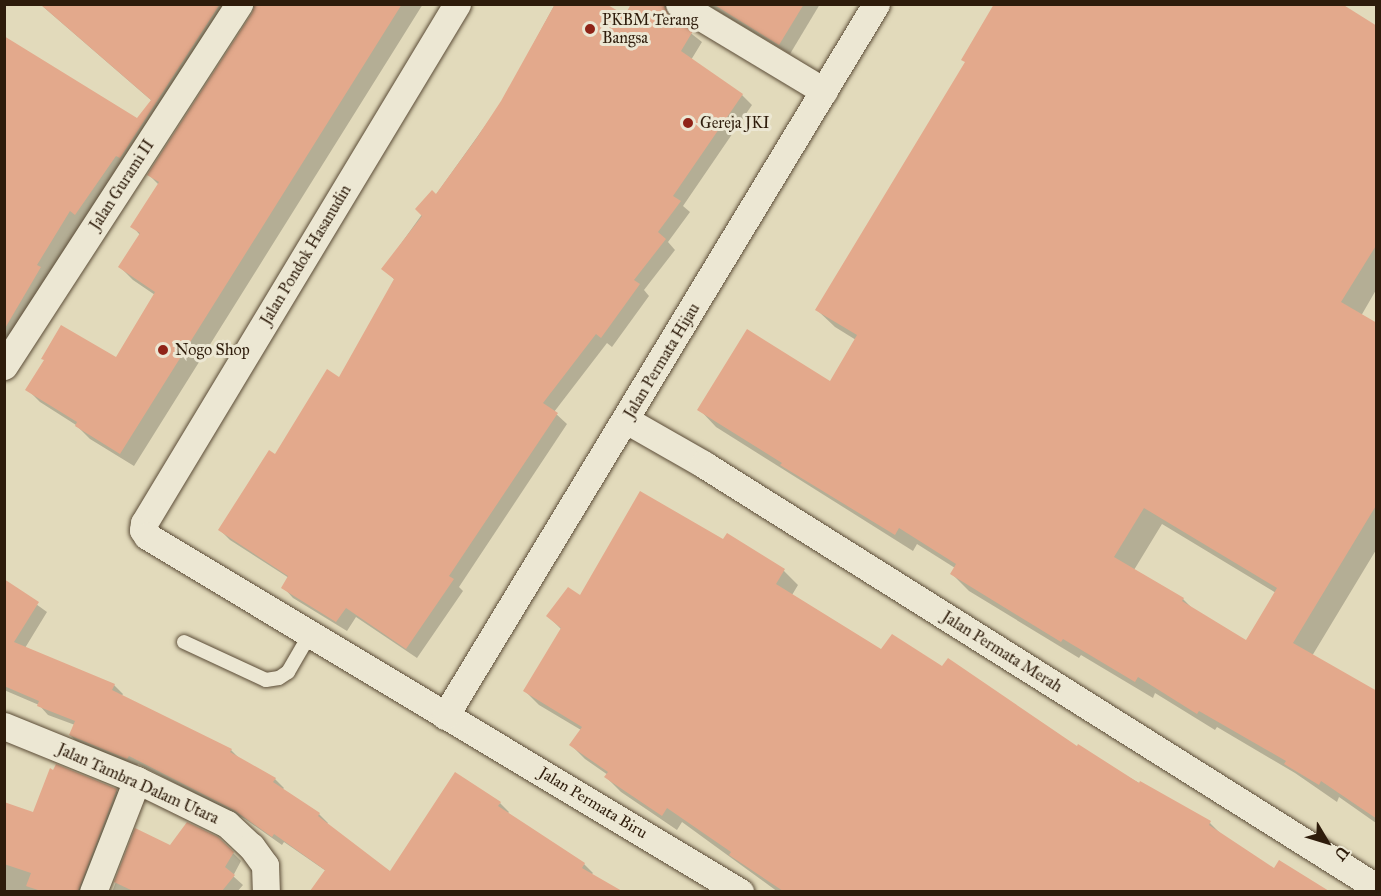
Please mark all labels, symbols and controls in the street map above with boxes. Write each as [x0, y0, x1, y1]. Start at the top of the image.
place label: PKBM Terang Bangsa [602, 10, 698, 48]
marker: PKBM Terang Bangsa [583, 22, 597, 36]
place label: Gereja JKI [700, 113, 770, 133]
marker: Gereja JKI [681, 116, 695, 130]
street label: Jalan Gurami II [86, 136, 158, 234]
street label: Jalan Pondok Hasanudin [257, 181, 355, 329]
street label: Jalan Permata Hijau [620, 300, 704, 422]
place label: Nogo Shop [175, 340, 250, 360]
marker: Nogo Shop [156, 343, 170, 357]
street label: Jalan Permata Merah [938, 607, 1066, 697]
street label: Jalan Tambra Dalam Utara [54, 740, 222, 828]
street label: Jalan Permata Biru [535, 763, 651, 843]
north arrow [1297, 812, 1357, 872]
text: U [1330, 843, 1353, 864]

